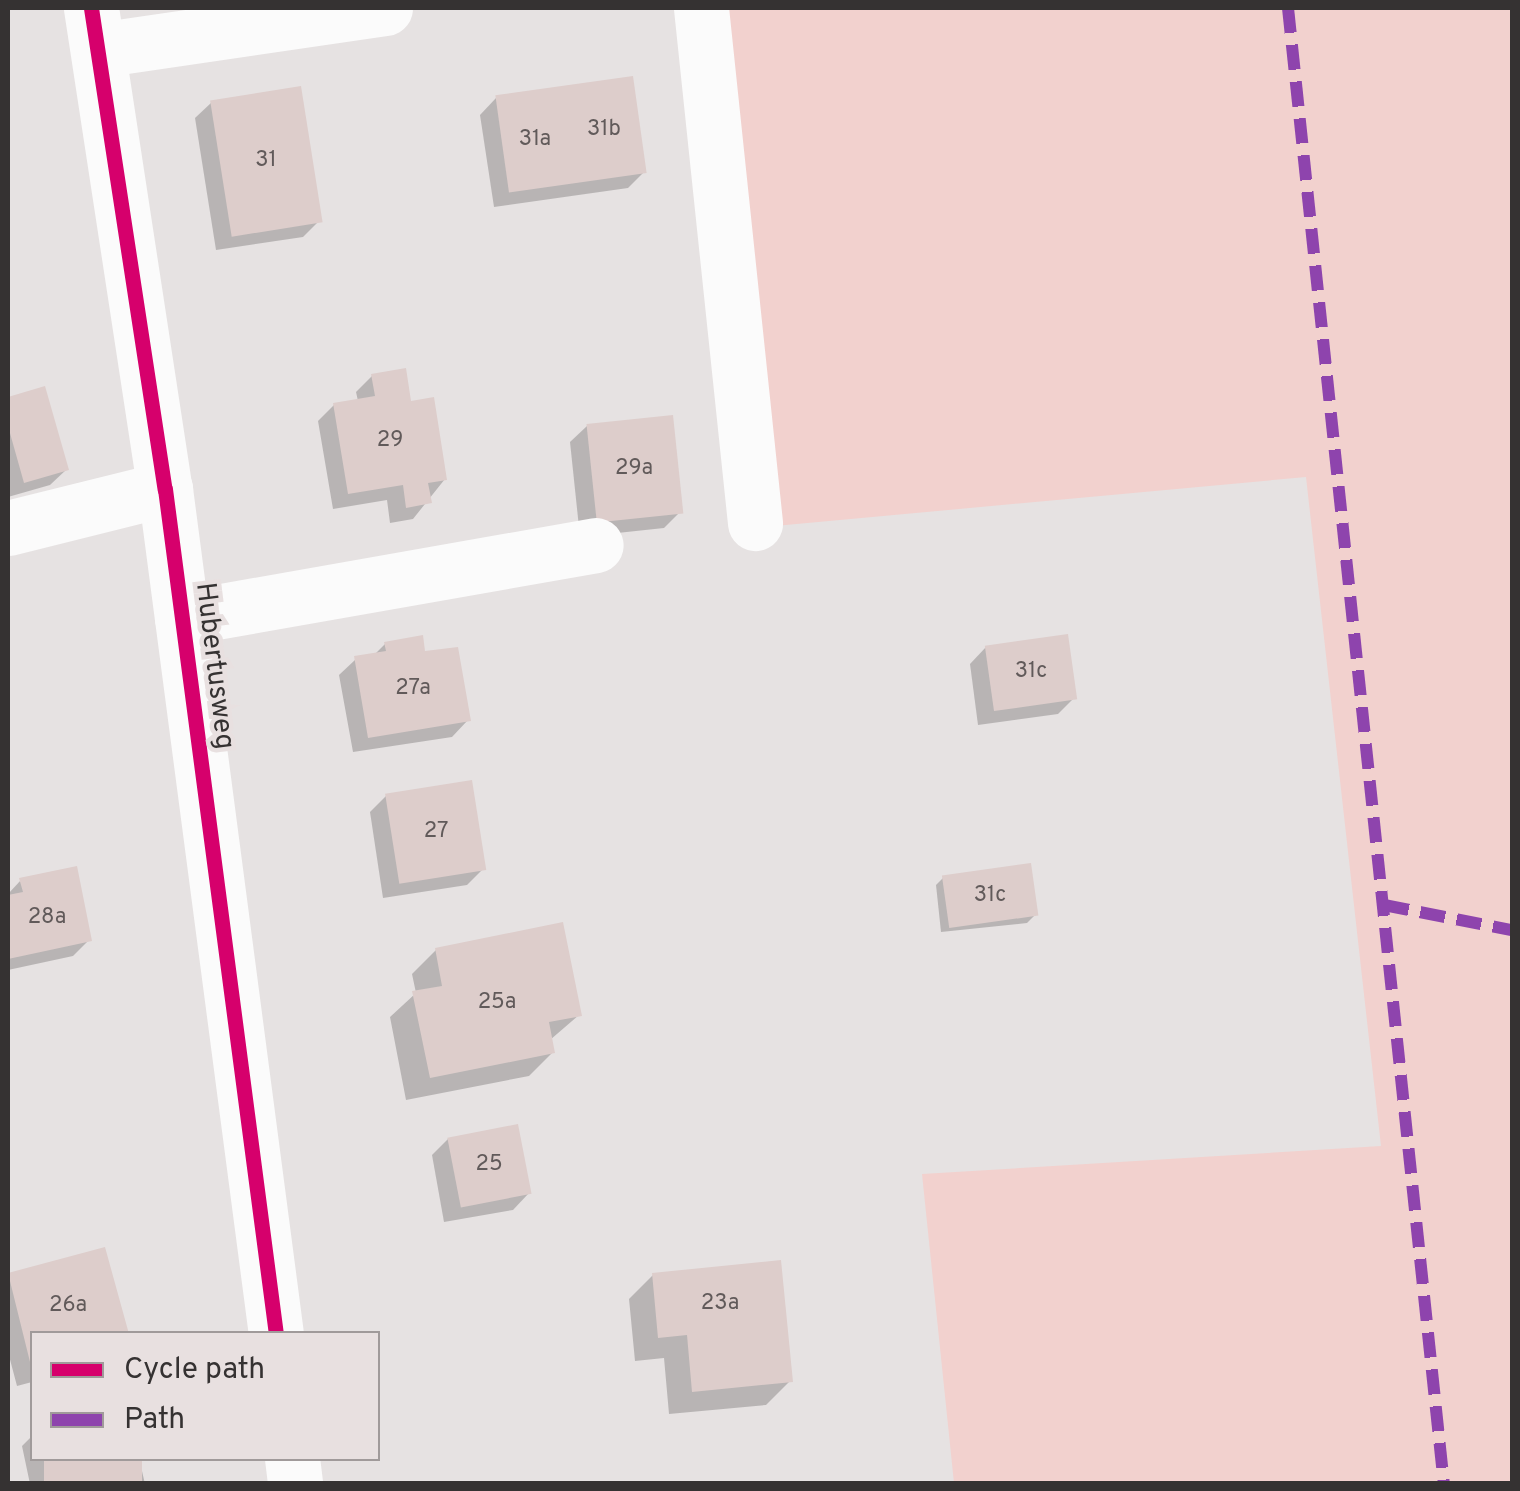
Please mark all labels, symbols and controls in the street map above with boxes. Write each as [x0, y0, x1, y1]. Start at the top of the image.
house number: 31b [587, 117, 621, 143]
house number: 31a [519, 127, 551, 153]
house number: 31 [255, 148, 277, 174]
house number: 29 [377, 428, 403, 454]
house number: 29a [615, 456, 653, 482]
street label: Hubertusweg [187, 581, 241, 751]
house number: 31c [1015, 659, 1047, 685]
house number: 27a [395, 676, 431, 702]
house number: 27 [424, 819, 448, 845]
house number: 31c [974, 883, 1006, 909]
house number: 28a [28, 905, 66, 931]
house number: 25a [478, 990, 516, 1016]
house number: 25 [475, 1152, 503, 1178]
house number: 23a [701, 1291, 739, 1317]
house number: 26a [49, 1293, 87, 1319]
legend [30, 1331, 380, 1461]
text: Cycle path [124, 1352, 265, 1389]
text: Path [124, 1402, 185, 1439]

